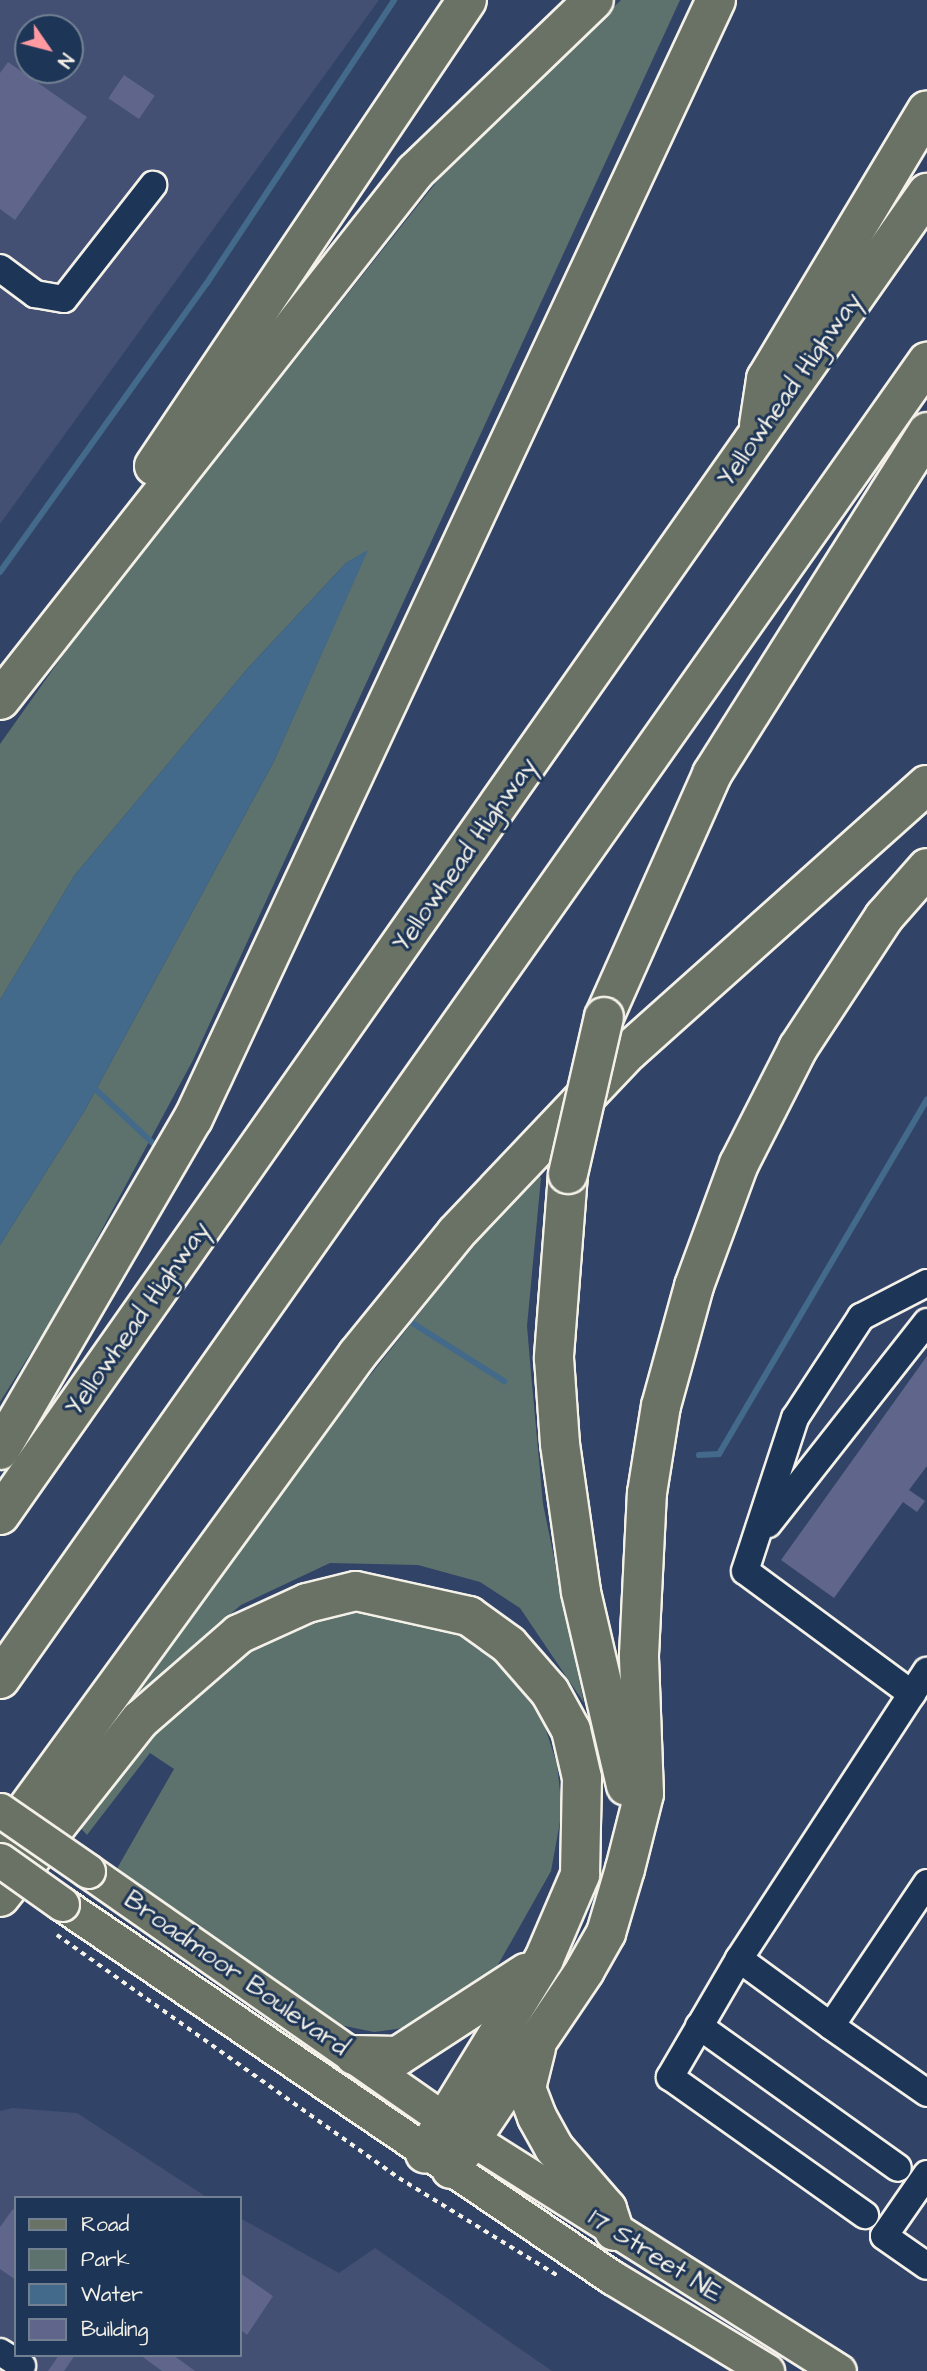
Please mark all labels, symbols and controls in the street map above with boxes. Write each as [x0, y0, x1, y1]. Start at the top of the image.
north arrow [14, 14, 84, 84]
text: N [51, 48, 79, 73]
street label: Yellowhead Highway [711, 287, 869, 493]
street label: Yellowhead Highway [386, 752, 544, 958]
street label: Yellowhead Highway [59, 1216, 217, 1422]
street label: Broadmoor Boulevard [118, 1885, 354, 2063]
legend [14, 2196, 242, 2357]
street label: 17 Street NE [582, 2202, 728, 2310]
text: Road [81, 2210, 129, 2239]
text: Park [81, 2245, 130, 2274]
text: Water [81, 2280, 143, 2309]
text: Building [81, 2315, 148, 2344]

